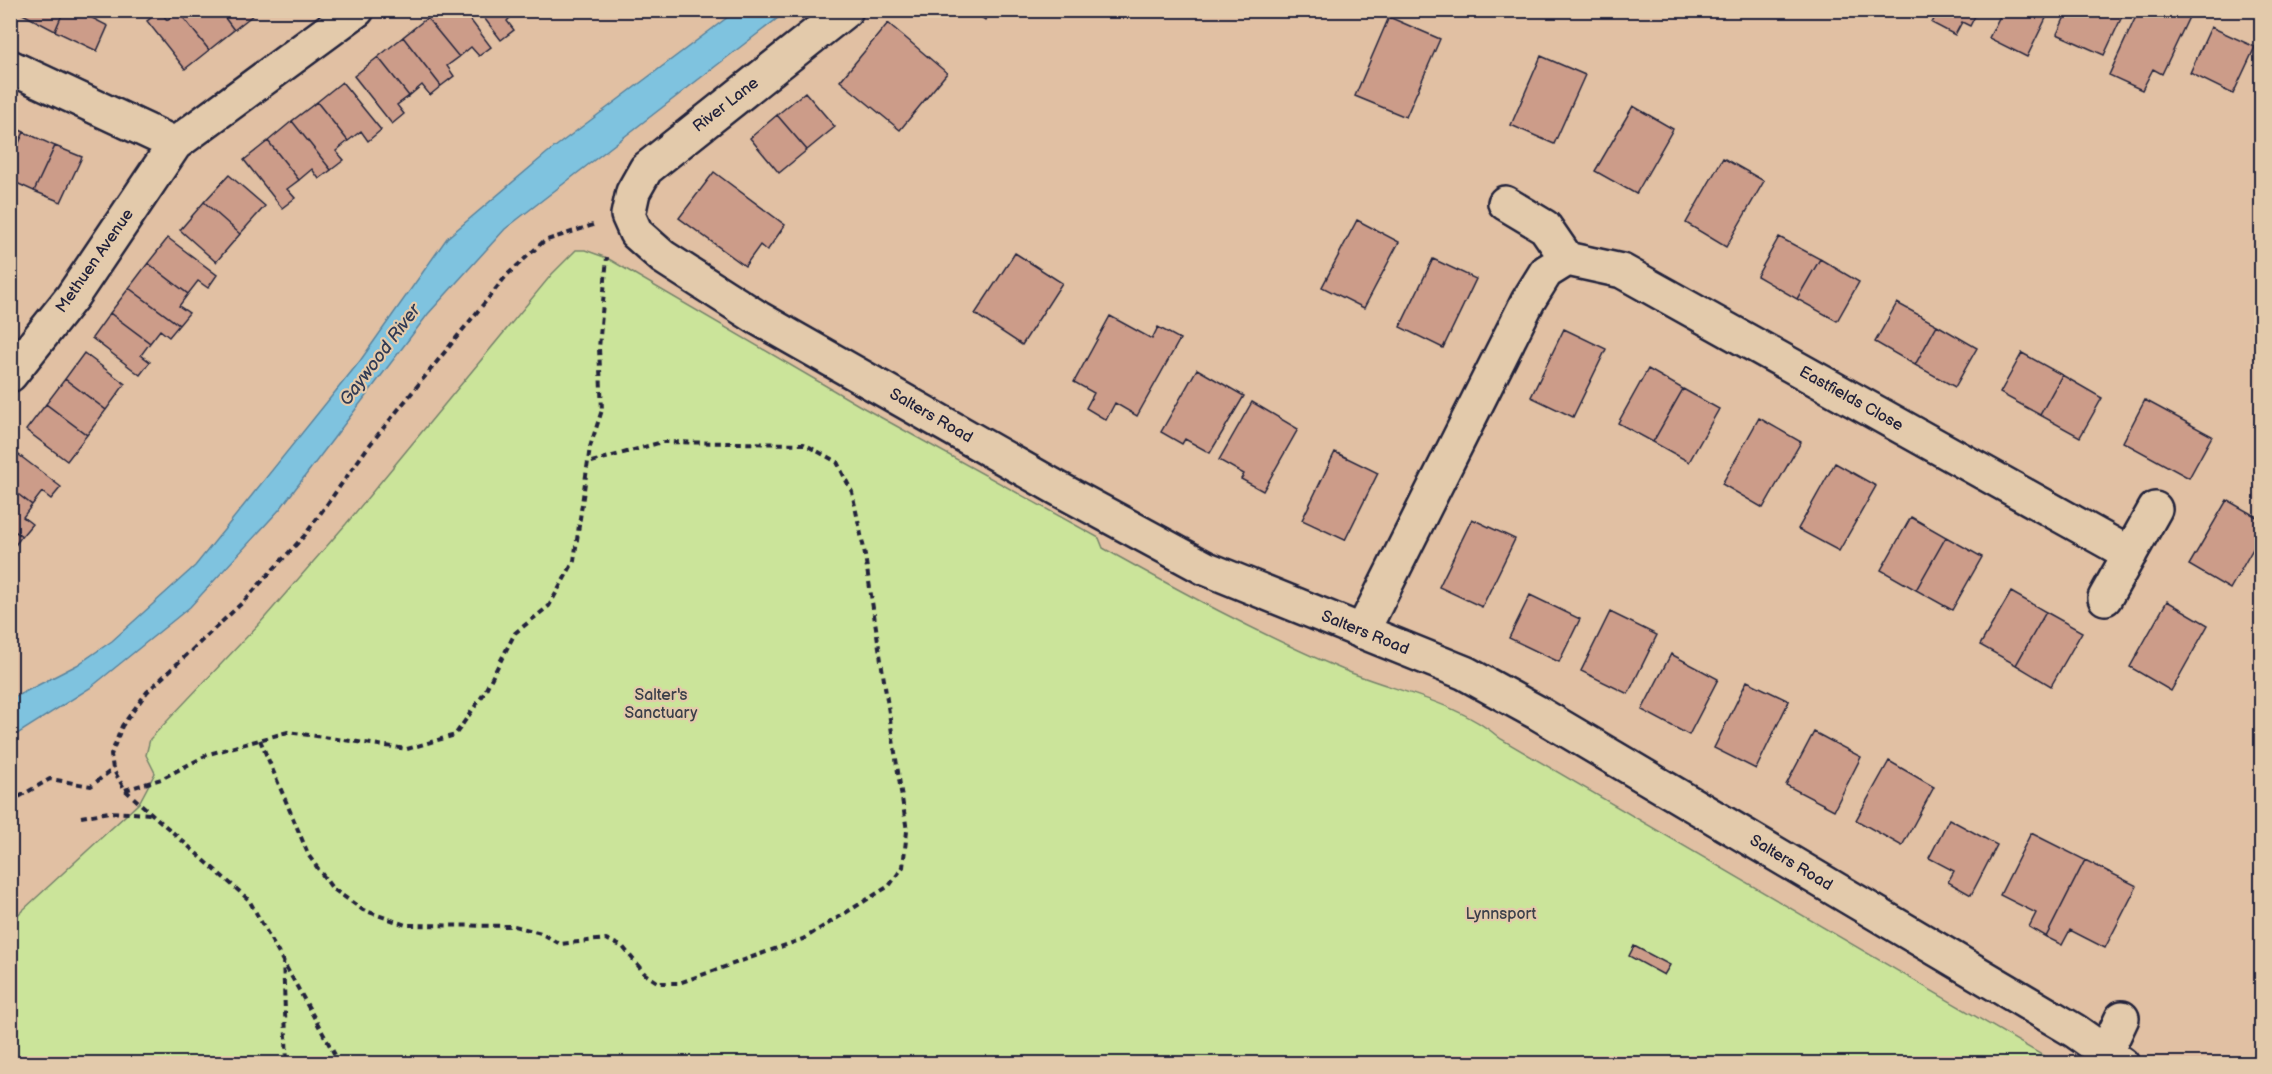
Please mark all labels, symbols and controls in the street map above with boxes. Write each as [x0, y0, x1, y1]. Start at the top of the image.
street label: River Lane [689, 73, 763, 136]
street label: Methuen Avenue [52, 205, 138, 317]
water label: Gaywood River [335, 299, 426, 410]
street label: Eastfields Close [1796, 363, 1907, 436]
street label: Salters Road [886, 385, 976, 447]
street label: Salters Road [1318, 607, 1412, 659]
park label: Salter's Sanctuary [625, 686, 698, 723]
street label: Salters Road [1746, 831, 1836, 895]
park label: Lynnsport [1466, 905, 1537, 924]

